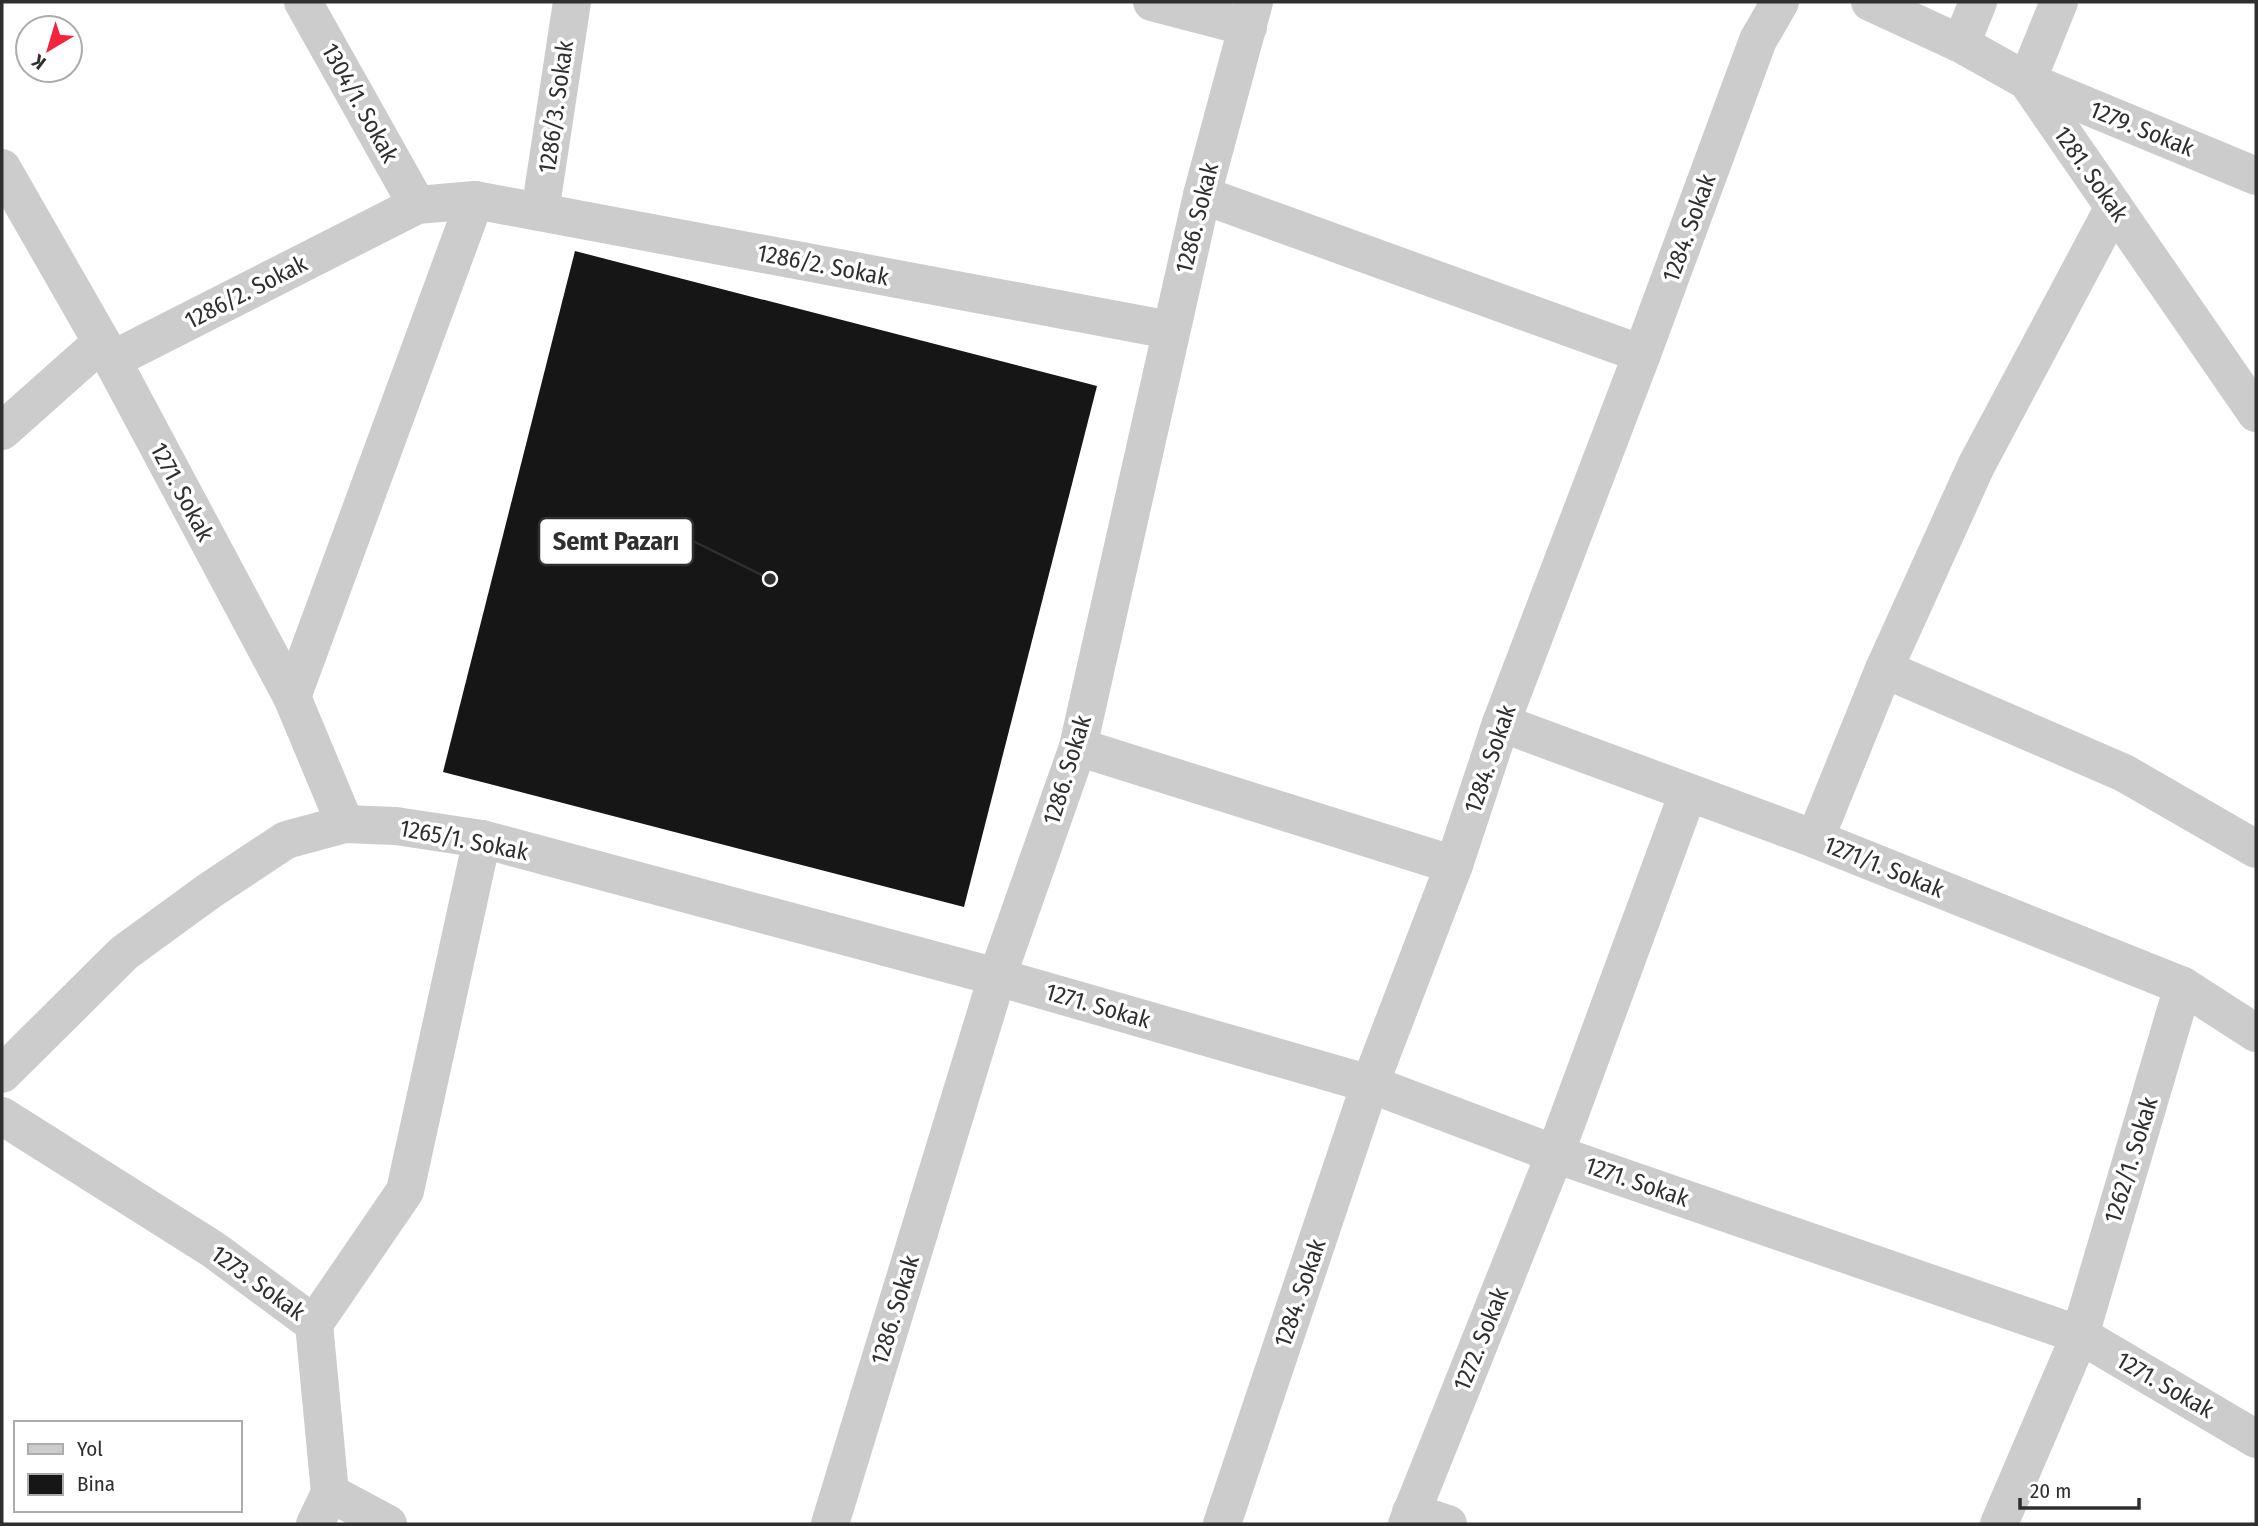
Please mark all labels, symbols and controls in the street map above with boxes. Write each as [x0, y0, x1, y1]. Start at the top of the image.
north arrow [14, 14, 84, 84]
street label: 1304/1. Sokak [316, 38, 405, 168]
street label: 1286/3. Sokak [533, 38, 579, 175]
text: K [27, 49, 50, 74]
street label: 1279. Sokak [2086, 95, 2199, 163]
street label: 1281. Sokak [2048, 121, 2134, 228]
street label: 1286. Sokak [1170, 159, 1224, 276]
street label: 1284. Sokak [1657, 170, 1722, 286]
street label: 1286/2. Sokak [755, 239, 892, 292]
street label: 1286/2. Sokak [180, 249, 312, 335]
street label: 1271. Sokak [144, 438, 220, 547]
callout: Semt Pazarı [539, 518, 693, 565]
text: Semt Pazarı [553, 526, 679, 557]
street label: 1284. Sokak [1458, 700, 1522, 817]
street label: 1286. Sokak [1037, 711, 1097, 828]
street label: 1265/1. Sokak [397, 814, 531, 866]
street label: 1271/1. Sokak [1820, 830, 1949, 904]
street label: 1271. Sokak [1042, 978, 1154, 1035]
street label: 1262/1. Sokak [2099, 1093, 2164, 1226]
street label: 1271. Sokak [1582, 1151, 1693, 1213]
street label: 1284. Sokak [1268, 1234, 1332, 1351]
street label: 1273. Sokak [206, 1240, 311, 1327]
street label: 1286. Sokak [865, 1251, 925, 1368]
street label: 1272. Sokak [1448, 1283, 1515, 1395]
street label: 1271. Sokak [2111, 1346, 2219, 1424]
legend [14, 1421, 242, 1512]
text: Yol [77, 1436, 103, 1462]
scale bar [2020, 1466, 2139, 1510]
text: Bina [77, 1471, 115, 1497]
text: 20 m [2030, 1478, 2071, 1504]

